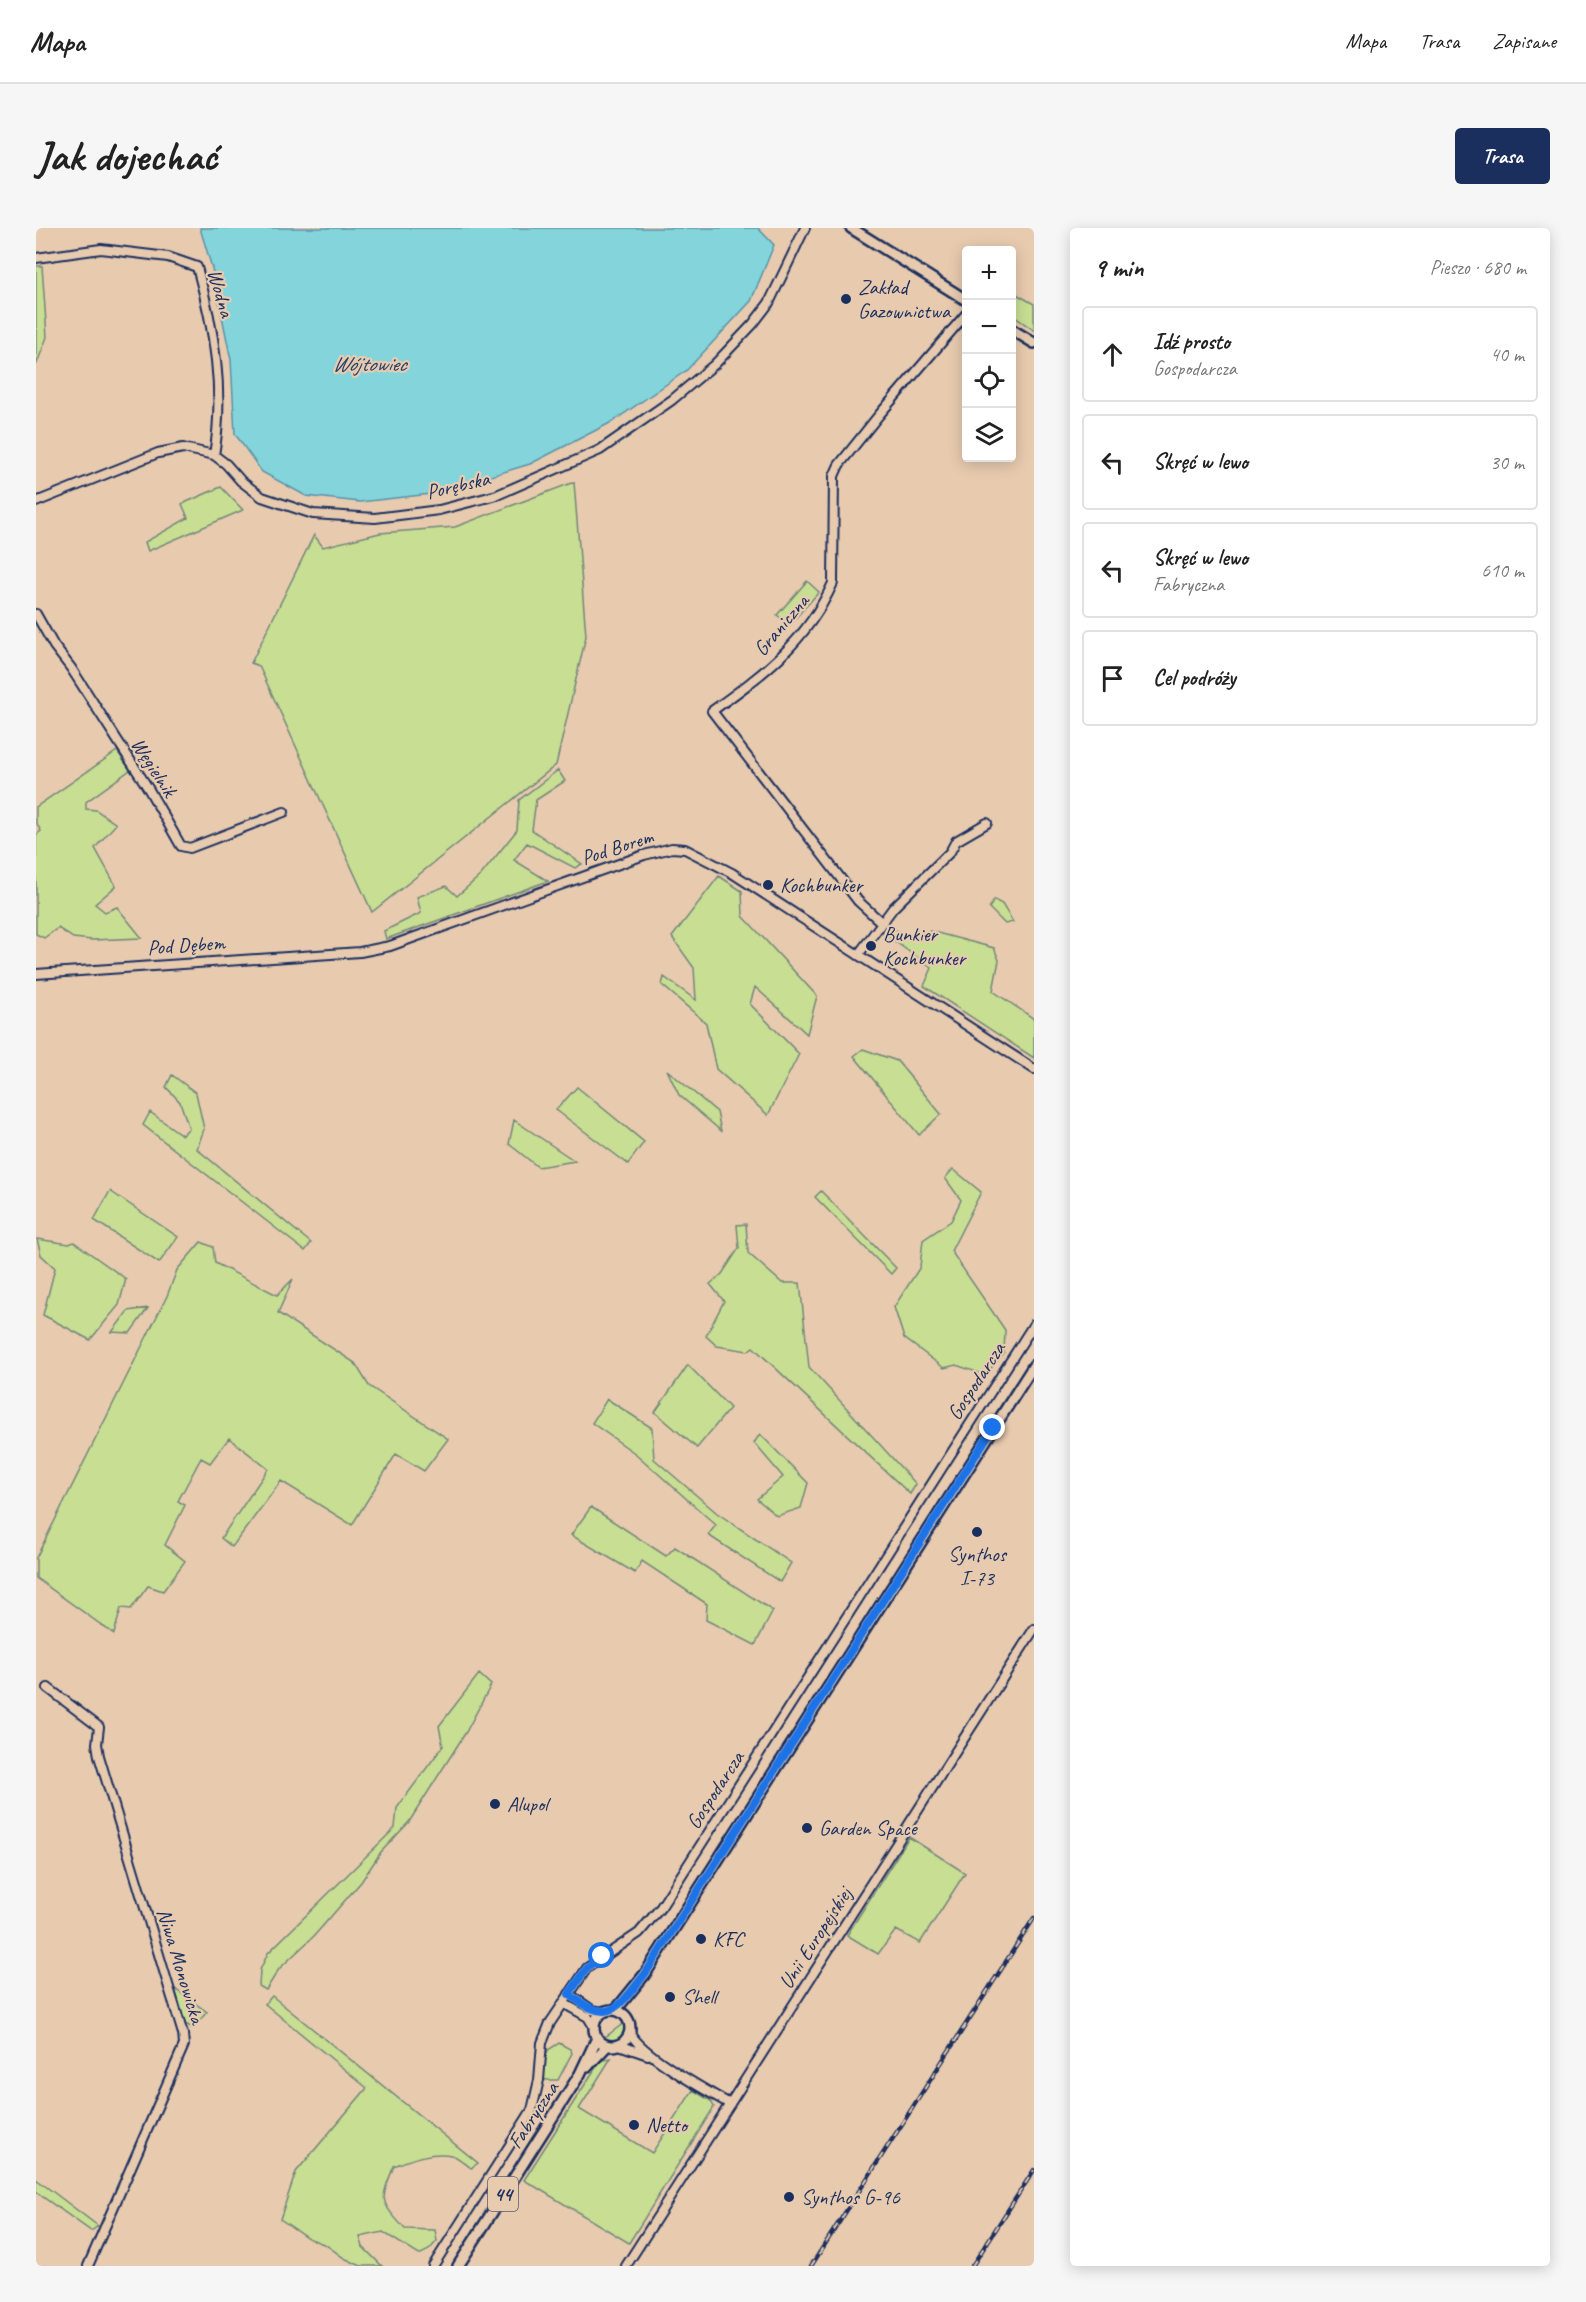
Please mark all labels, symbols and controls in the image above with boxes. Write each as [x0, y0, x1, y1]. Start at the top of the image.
text: Mapa [30, 24, 85, 59]
text: Mapa [1346, 28, 1386, 54]
text: Trasa [1419, 28, 1459, 54]
text: Zapisane [1492, 28, 1556, 54]
button: Trasa [1455, 128, 1550, 184]
text: Jak dojechać [36, 130, 217, 183]
map controls [962, 246, 1016, 462]
button: + [962, 246, 1016, 300]
text: 9 min [1094, 251, 1144, 284]
text: Pieszo · 680 m [1430, 255, 1526, 280]
street label: Wodna [202, 266, 241, 321]
place label: Zakład Gazownictwa [858, 274, 952, 324]
marker: Zakład Gazownictwa [839, 292, 853, 306]
button: − [962, 300, 1016, 354]
text: Idź prosto [1153, 328, 1230, 356]
icon: ahead [1096, 338, 1129, 371]
text: 40 m [1490, 342, 1524, 367]
water label: Wójtowiec [332, 350, 409, 378]
button: locate [962, 354, 1016, 408]
text: Gospodarcza [1153, 356, 1237, 381]
button: layers [962, 408, 1016, 462]
icon: left [1096, 446, 1129, 479]
text: Skręć w lewo [1153, 448, 1248, 476]
text: 30 m [1490, 450, 1524, 475]
street label: Porębska [424, 465, 494, 505]
text: Skręć w lewo [1153, 544, 1248, 572]
icon: left [1096, 554, 1129, 587]
text: 610 m [1481, 558, 1524, 583]
text: Fabryczna [1153, 572, 1224, 597]
street label: Graniczna [748, 587, 816, 661]
icon: arrive [1096, 662, 1129, 695]
text: Cel podróży [1153, 664, 1236, 692]
street label: Węgielnik [125, 733, 184, 803]
street label: Pod Borem [578, 823, 657, 871]
place label: Kochbunker [780, 872, 864, 898]
marker: Kochbunker [761, 878, 775, 892]
place label: Bunkier Kochbunker [883, 921, 967, 971]
street label: Pod Dębem [146, 929, 227, 961]
marker: Bunkier Kochbunker [864, 939, 878, 953]
street label: Gospodarcza [941, 1336, 1012, 1425]
route end [979, 1414, 1005, 1440]
marker: Synthos I-73 [970, 1525, 984, 1539]
place label: Synthos I-73 [948, 1541, 1008, 1591]
street label: Gospodarcza [680, 1745, 751, 1834]
place label: Alupol [507, 1791, 551, 1817]
marker: Alupol [488, 1797, 502, 1811]
place label: Garden Space [819, 1815, 919, 1841]
marker: Garden Space [800, 1821, 814, 1835]
street label: Unii Europejskiej [773, 1880, 859, 1994]
street label: Niwa Monowicka [151, 1905, 212, 2029]
place label: KFC [713, 1926, 746, 1952]
marker: KFC [694, 1932, 708, 1946]
route start [588, 1942, 614, 1968]
place label: Shell [682, 1984, 720, 2010]
marker: Shell [663, 1990, 677, 2004]
street label: Fabryczna [502, 2075, 565, 2153]
place label: Netto [646, 2112, 690, 2138]
marker: Netto [627, 2118, 641, 2132]
road number: 44 [488, 2177, 518, 2211]
place label: Synthos G-96 [801, 2184, 900, 2210]
marker: Synthos G-96 [782, 2190, 796, 2204]

